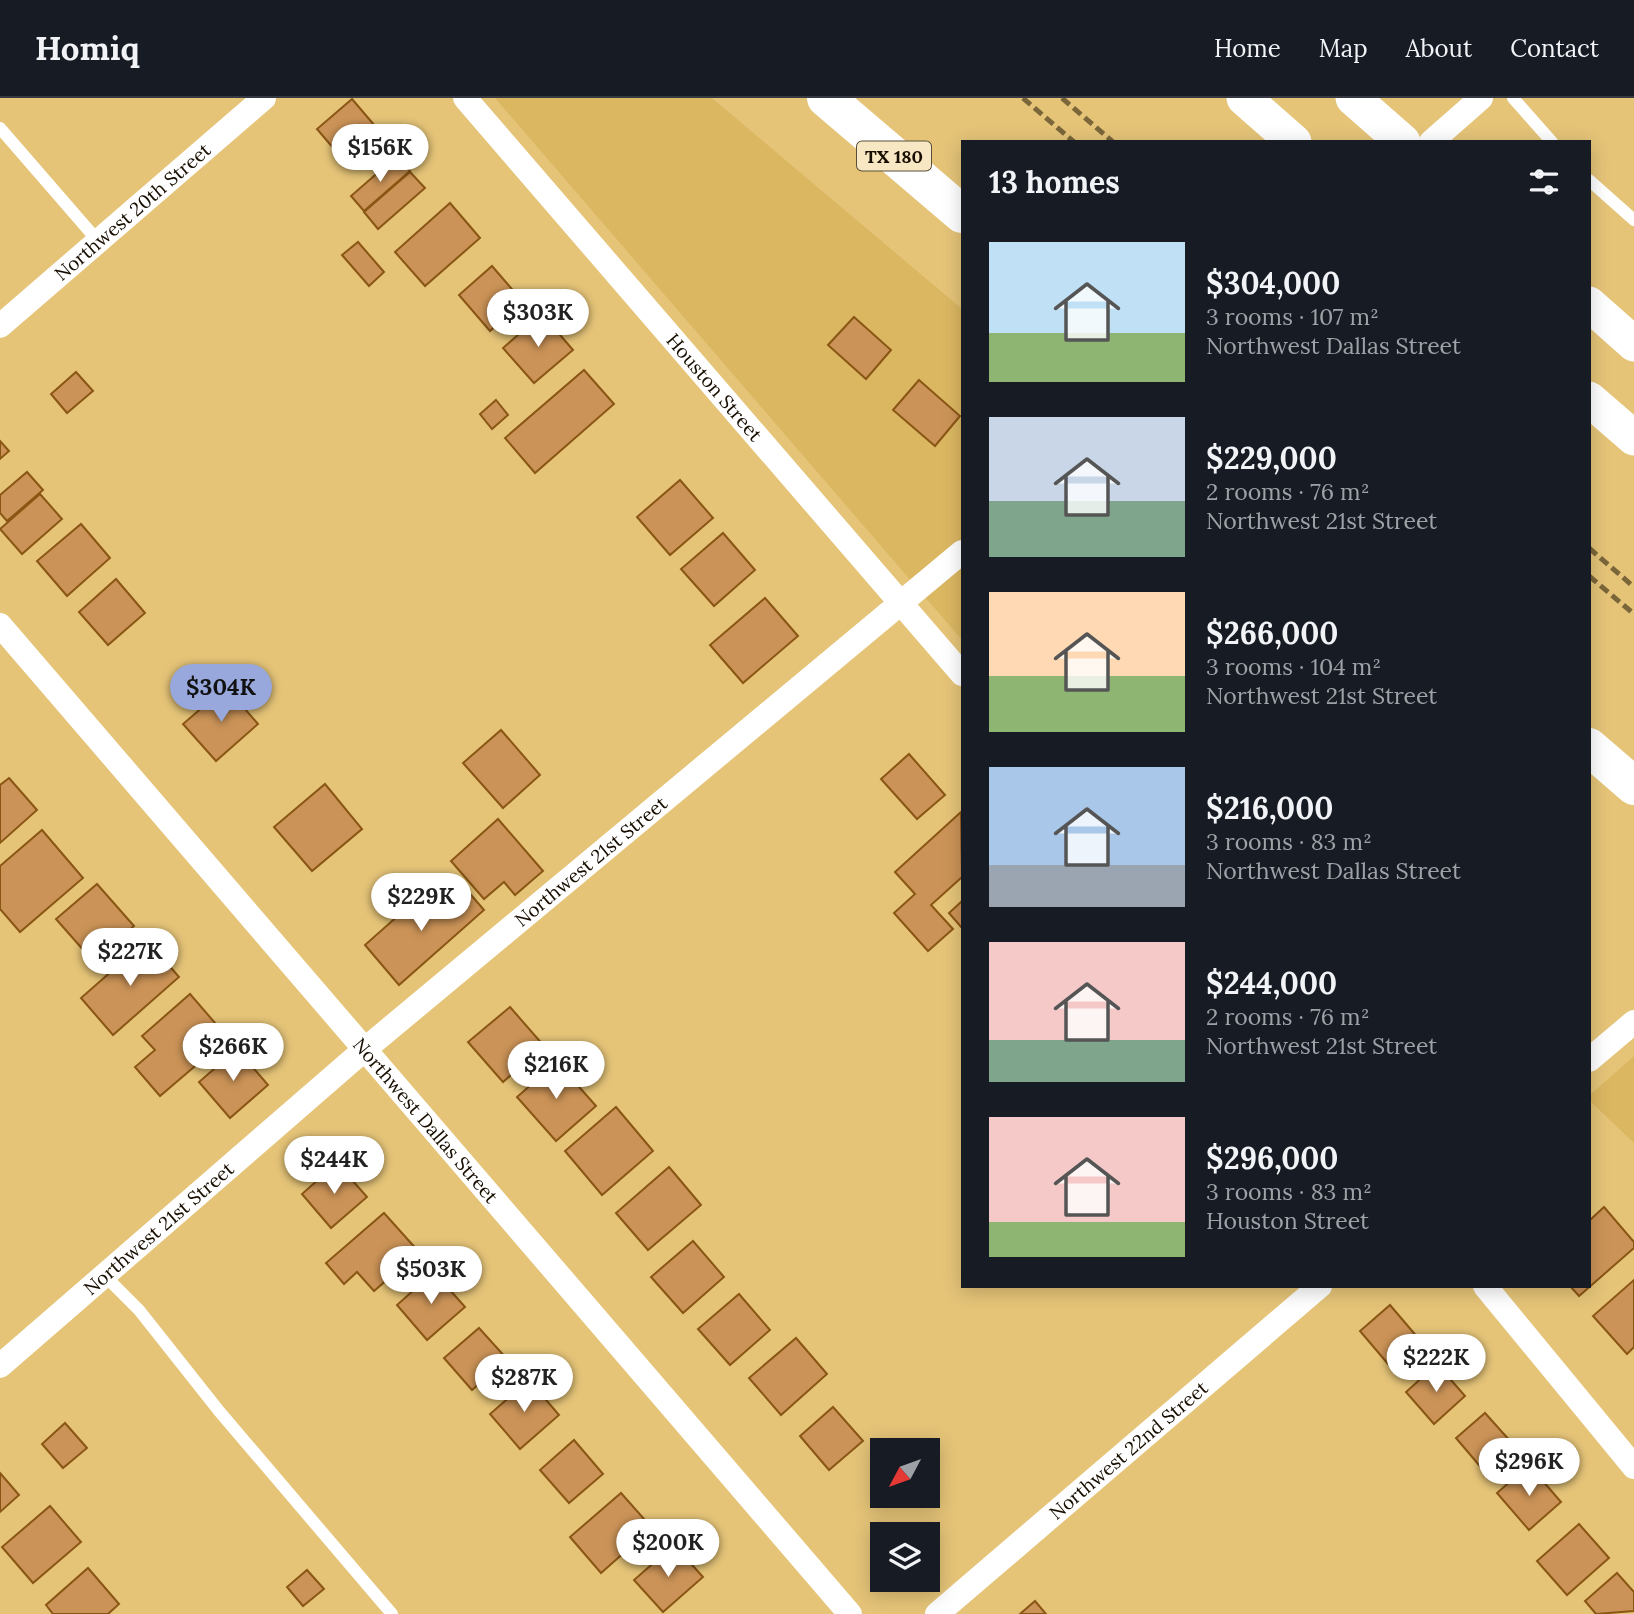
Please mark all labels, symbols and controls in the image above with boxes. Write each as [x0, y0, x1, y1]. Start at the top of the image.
text: Homiq [35, 27, 140, 69]
text: Home [1214, 33, 1281, 64]
text: Map [1319, 33, 1368, 64]
text: About [1406, 33, 1472, 64]
text: Contact [1510, 33, 1599, 64]
pin: $156K [331, 125, 429, 184]
text: $156K [348, 132, 412, 161]
street label: Northwest 20th Street [49, 137, 216, 286]
road number: TX 180 [857, 142, 931, 170]
text: 13 homes [989, 163, 1120, 201]
icon: filters [1525, 163, 1563, 201]
text: $304,000 [1206, 264, 1340, 302]
icon: home [1045, 270, 1129, 354]
pin: $303K [489, 289, 587, 349]
text: $303K [503, 297, 573, 326]
text: 3 rooms · 107 m² [1206, 302, 1379, 331]
street label: Houston Street [661, 328, 768, 447]
text: Northwest Dallas Street [1206, 331, 1461, 360]
text: $229,000 [1206, 439, 1337, 477]
icon: home [1045, 445, 1129, 529]
text: 2 rooms · 76 m² [1206, 477, 1370, 506]
text: Northwest 21st Street [1206, 506, 1437, 535]
text: $266,000 [1206, 614, 1338, 652]
icon: home [1045, 620, 1129, 704]
text: 3 rooms · 104 m² [1206, 652, 1381, 681]
pin: $304K [172, 664, 270, 724]
text: $304K [186, 672, 256, 701]
text: Northwest 21st Street [1206, 681, 1437, 710]
text: $216,000 [1206, 789, 1333, 827]
street label: Northwest 21st Street [510, 790, 672, 932]
icon: home [1045, 795, 1129, 879]
text: 3 rooms · 83 m² [1206, 827, 1372, 856]
text: Northwest Dallas Street [1206, 856, 1461, 885]
pin: $229K [372, 874, 470, 933]
text: $229K [387, 881, 455, 910]
pin: $227K [81, 928, 179, 988]
text: $227K [97, 936, 163, 965]
text: $244,000 [1206, 964, 1337, 1002]
icon: home [1045, 970, 1129, 1054]
text: 2 rooms · 76 m² [1206, 1002, 1370, 1031]
pin: $266K [184, 1024, 282, 1083]
text: $266K [199, 1031, 267, 1060]
text: Northwest 21st Street [1206, 1031, 1437, 1060]
street label: Northwest Dallas Street [348, 1033, 504, 1208]
pin: $216K [507, 1042, 605, 1101]
text: $216K [524, 1049, 588, 1078]
pin: $244K [285, 1136, 383, 1196]
text: $296,000 [1206, 1139, 1338, 1177]
text: $244K [300, 1144, 368, 1173]
icon: home [1045, 1145, 1129, 1229]
street label: Northwest 21st Street [79, 1156, 239, 1300]
text: 3 rooms · 83 m² [1206, 1177, 1372, 1206]
text: Houston Street [1206, 1206, 1369, 1235]
pin: $503K [382, 1246, 480, 1306]
text: $503K [396, 1254, 466, 1283]
pin: $222K [1387, 1334, 1485, 1394]
text: $222K [1403, 1342, 1469, 1371]
pin: $287K [475, 1354, 573, 1414]
text: $287K [491, 1362, 557, 1391]
street label: Northwest 22nd Street [1044, 1375, 1213, 1525]
north arrow [870, 1438, 940, 1508]
map controls [870, 1438, 940, 1592]
pin: $296K [1480, 1438, 1578, 1498]
text: $296K [1495, 1446, 1563, 1475]
pin: $200K [619, 1520, 717, 1579]
button: layers [870, 1522, 940, 1592]
text: $200K [632, 1527, 704, 1556]

